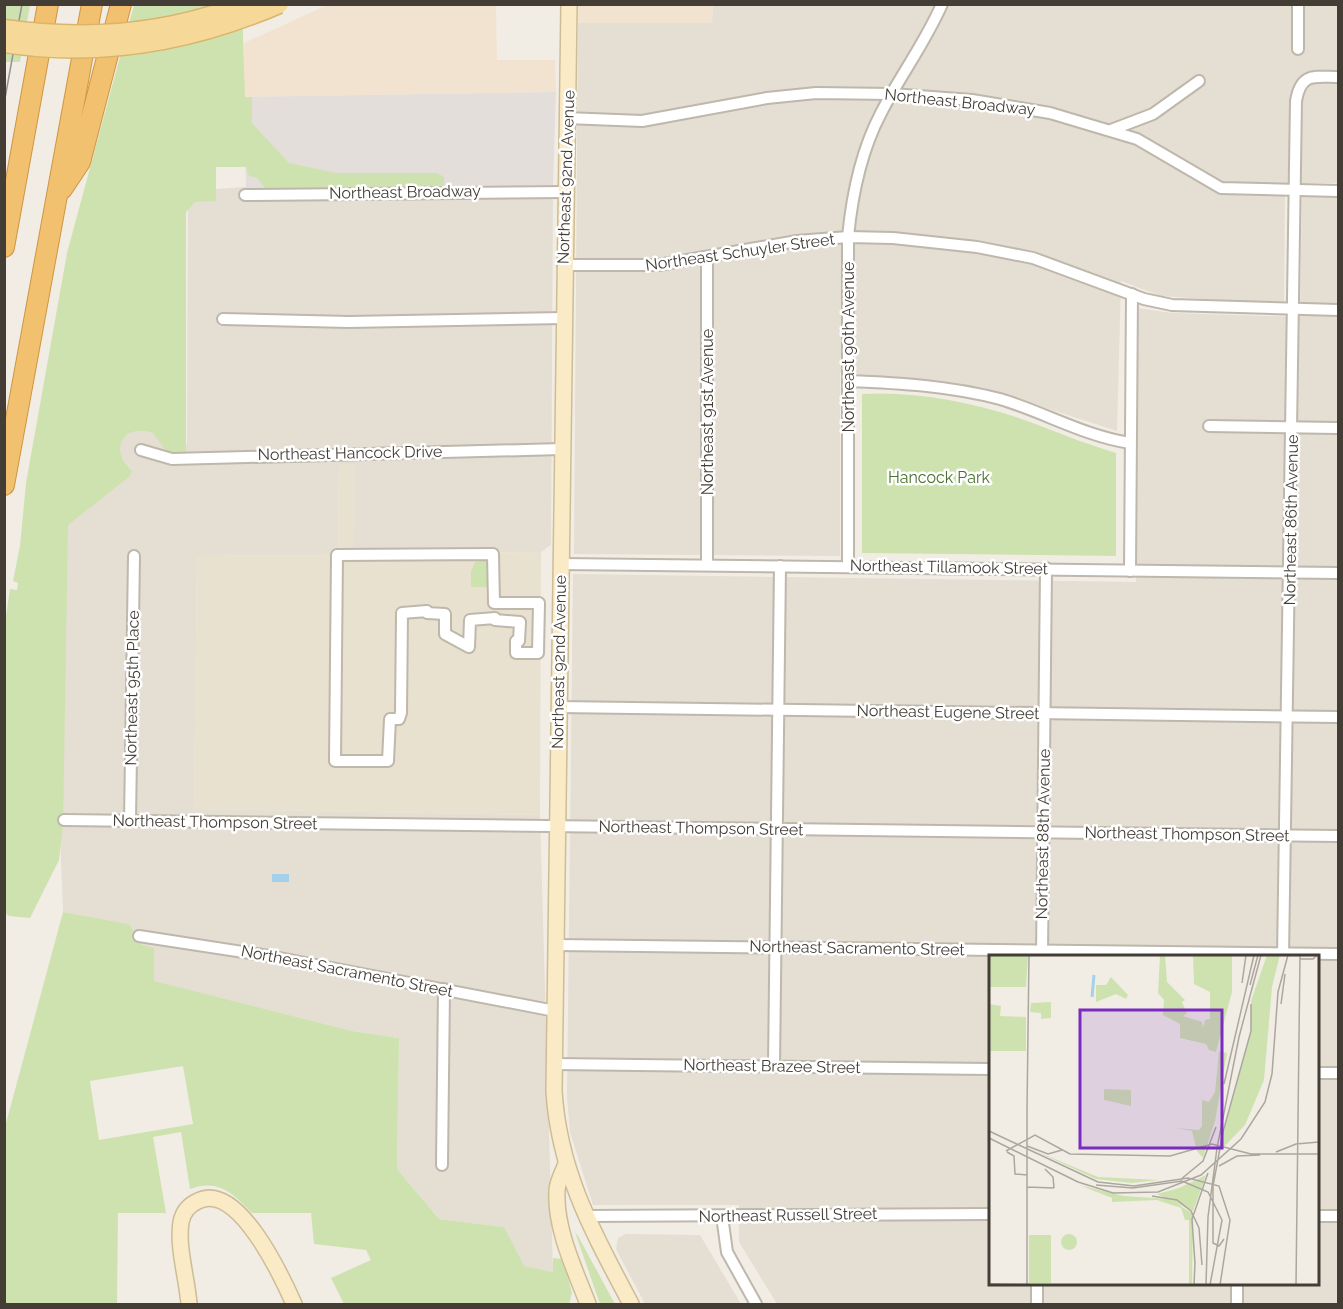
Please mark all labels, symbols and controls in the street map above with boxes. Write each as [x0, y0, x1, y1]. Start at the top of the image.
street label: Northeast Broadway [884, 85, 1037, 119]
street label: Northeast 92nd Avenue [553, 90, 579, 264]
street label: Northeast Broadway [329, 181, 481, 203]
street label: Northeast Schuyler Street [644, 229, 836, 275]
street label: Northeast 90th Avenue [839, 262, 858, 432]
street label: Northeast 91st Avenue [698, 329, 717, 495]
street label: Northeast 86th Avenue [1280, 434, 1302, 606]
street label: Northeast Hancock Drive [257, 442, 443, 464]
park label: Hancock Park [888, 468, 991, 487]
street label: Northeast Tillamook Street [850, 556, 1049, 578]
street label: Northeast 92nd Avenue [548, 575, 570, 749]
street label: Northeast 95th Place [121, 610, 143, 766]
street label: Northeast Eugene Street [856, 701, 1040, 723]
street label: Northeast 88th Avenue [1032, 748, 1054, 920]
street label: Northeast Thompson Street [112, 811, 318, 833]
street label: Northeast Thompson Street [598, 817, 804, 839]
street label: Northeast Thompson Street [1084, 823, 1290, 845]
street label: Northeast Sacramento Street [749, 937, 965, 959]
street label: Northeast Sacramento Street [239, 941, 455, 1001]
inset map [989, 955, 1319, 1285]
street label: Northeast Brazee Street [683, 1055, 861, 1077]
street label: Northeast Russell Street [699, 1204, 878, 1226]

